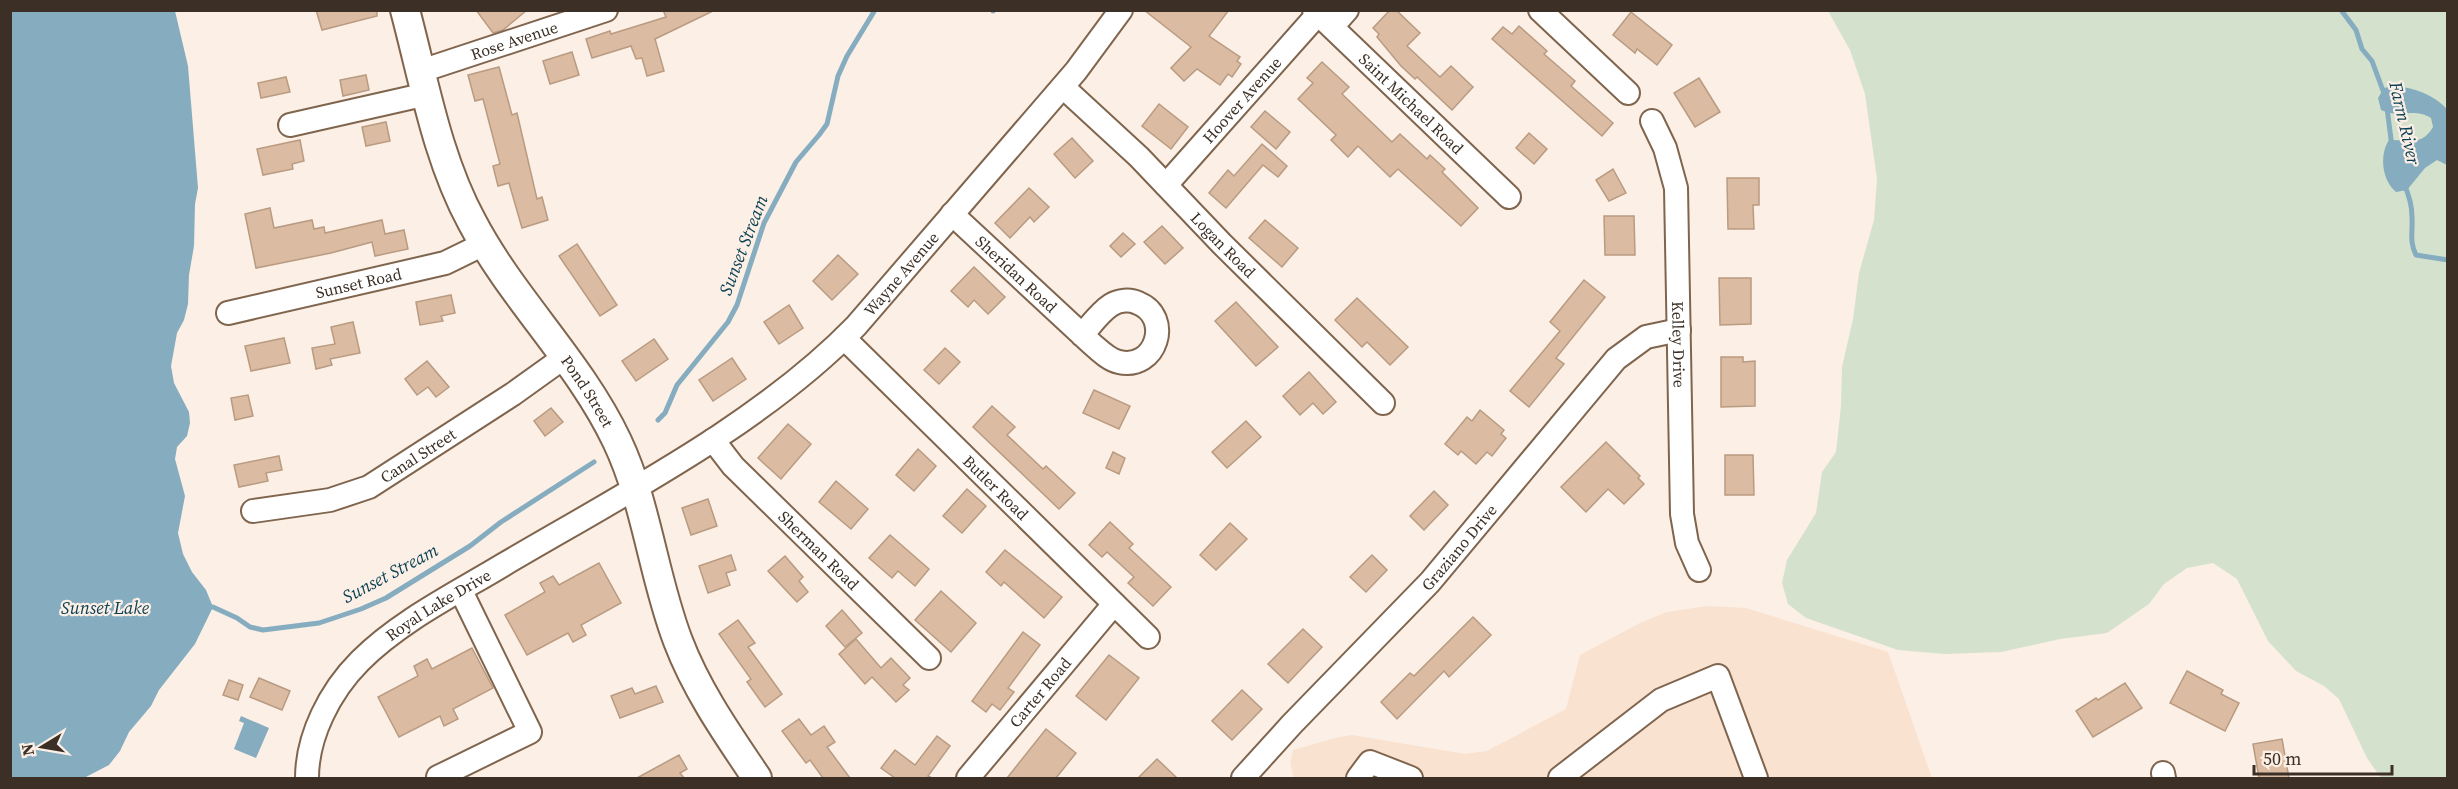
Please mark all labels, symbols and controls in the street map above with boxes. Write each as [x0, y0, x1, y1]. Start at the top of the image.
street label: Rose Avenue [468, 16, 560, 65]
street label: Saint Michael Road [1354, 48, 1469, 159]
street label: Hoover Avenue [1197, 52, 1286, 148]
water label: Farm River [2383, 78, 2427, 168]
water label: Sunset Stream [712, 191, 774, 299]
street label: Logan Road [1186, 207, 1261, 282]
street label: Wayne Avenue [859, 227, 944, 320]
street label: Sheridan Road [971, 230, 1062, 317]
street label: Sunset Road [314, 262, 404, 303]
street label: Kelley Drive [1667, 301, 1691, 388]
street label: Pond Street [556, 351, 619, 432]
street label: Canal Street [376, 422, 461, 488]
street label: Butler Road [958, 450, 1034, 525]
street label: Graziano Drive [1416, 499, 1501, 596]
street label: Sherman Road [774, 506, 864, 595]
water label: Sunset Stream [338, 537, 443, 609]
street label: Royal Lake Drive [381, 564, 495, 646]
water label: Sunset Lake [61, 595, 150, 620]
street label: Carter Road [1004, 652, 1076, 732]
north arrow [12, 717, 72, 777]
scale bar [2254, 738, 2392, 776]
text: N [15, 742, 39, 758]
text: 50 m [2263, 746, 2301, 771]

